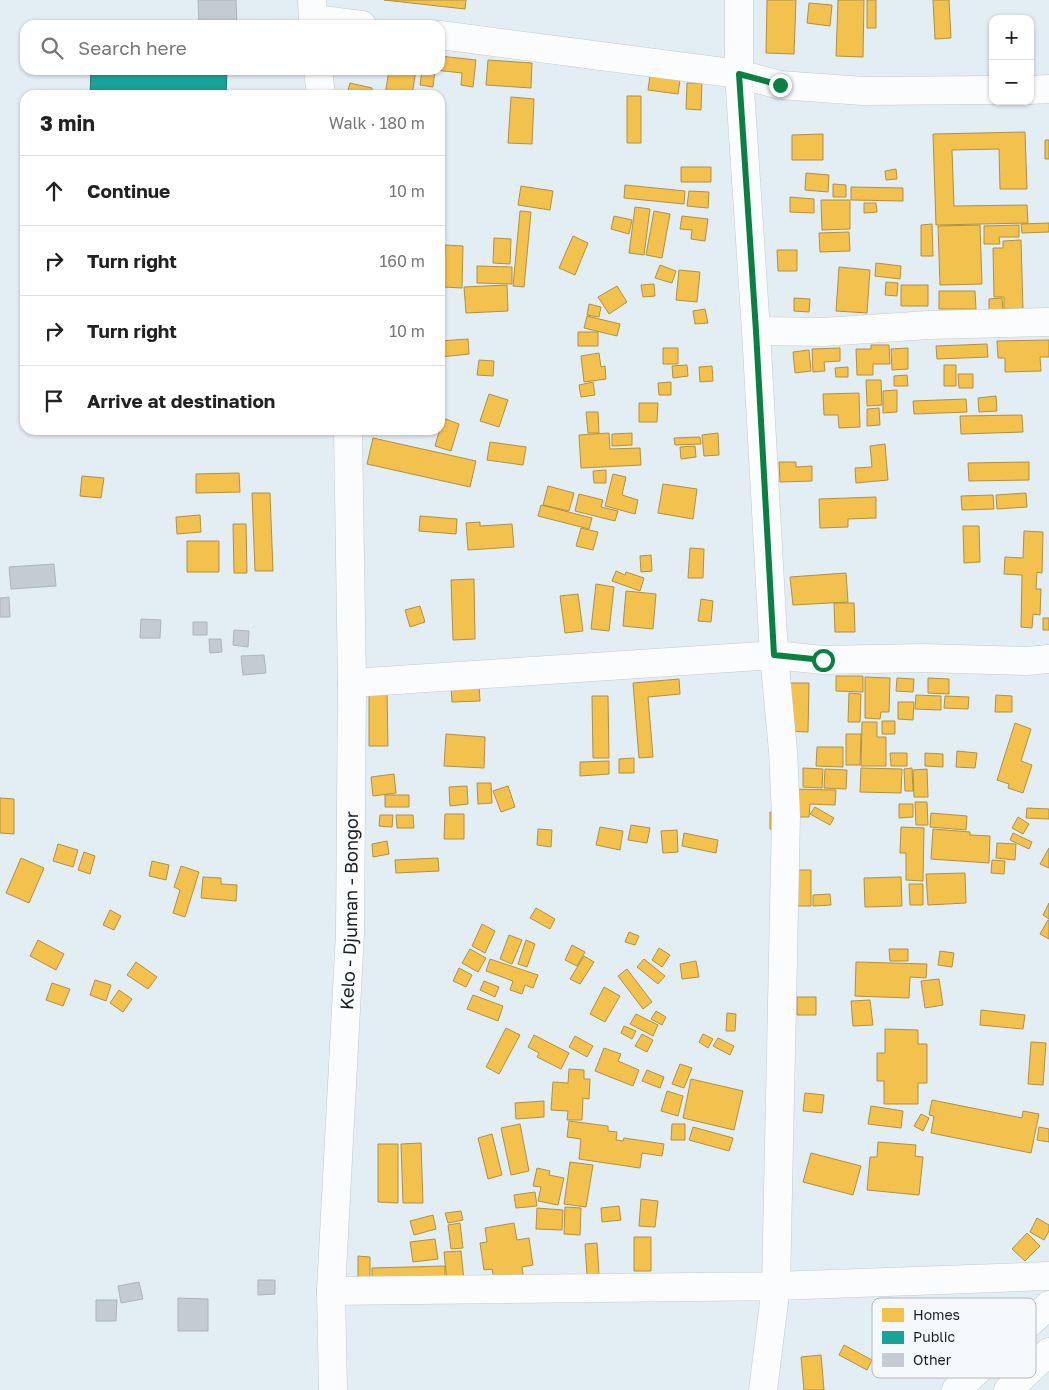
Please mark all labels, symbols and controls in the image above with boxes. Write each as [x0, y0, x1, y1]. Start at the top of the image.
map controls [989, 15, 1034, 105]
button: + [989, 15, 1034, 60]
search box [20, 20, 445, 75]
icon: search [38, 34, 66, 62]
text: Search here [78, 36, 187, 59]
button: − [989, 60, 1034, 105]
route end [769, 74, 792, 97]
text: 3 min [40, 110, 95, 136]
text: Walk · 180 m [329, 113, 425, 133]
icon: ahead [40, 177, 68, 205]
text: Continue [87, 179, 170, 202]
text: 10 m [389, 181, 425, 201]
icon: right [40, 247, 68, 275]
text: Turn right [87, 249, 177, 272]
text: 160 m [379, 251, 425, 271]
icon: right [40, 317, 68, 345]
text: Turn right [87, 319, 177, 342]
text: 10 m [389, 321, 425, 341]
icon: arrive [40, 387, 68, 415]
text: Arrive at destination [87, 389, 275, 412]
route start [812, 649, 835, 672]
street label: Kelo - Djuman - Bongor [335, 811, 362, 1010]
legend [872, 1298, 1036, 1378]
text: Homes [913, 1306, 960, 1323]
text: Public [913, 1328, 955, 1345]
text: Other [913, 1351, 952, 1368]

